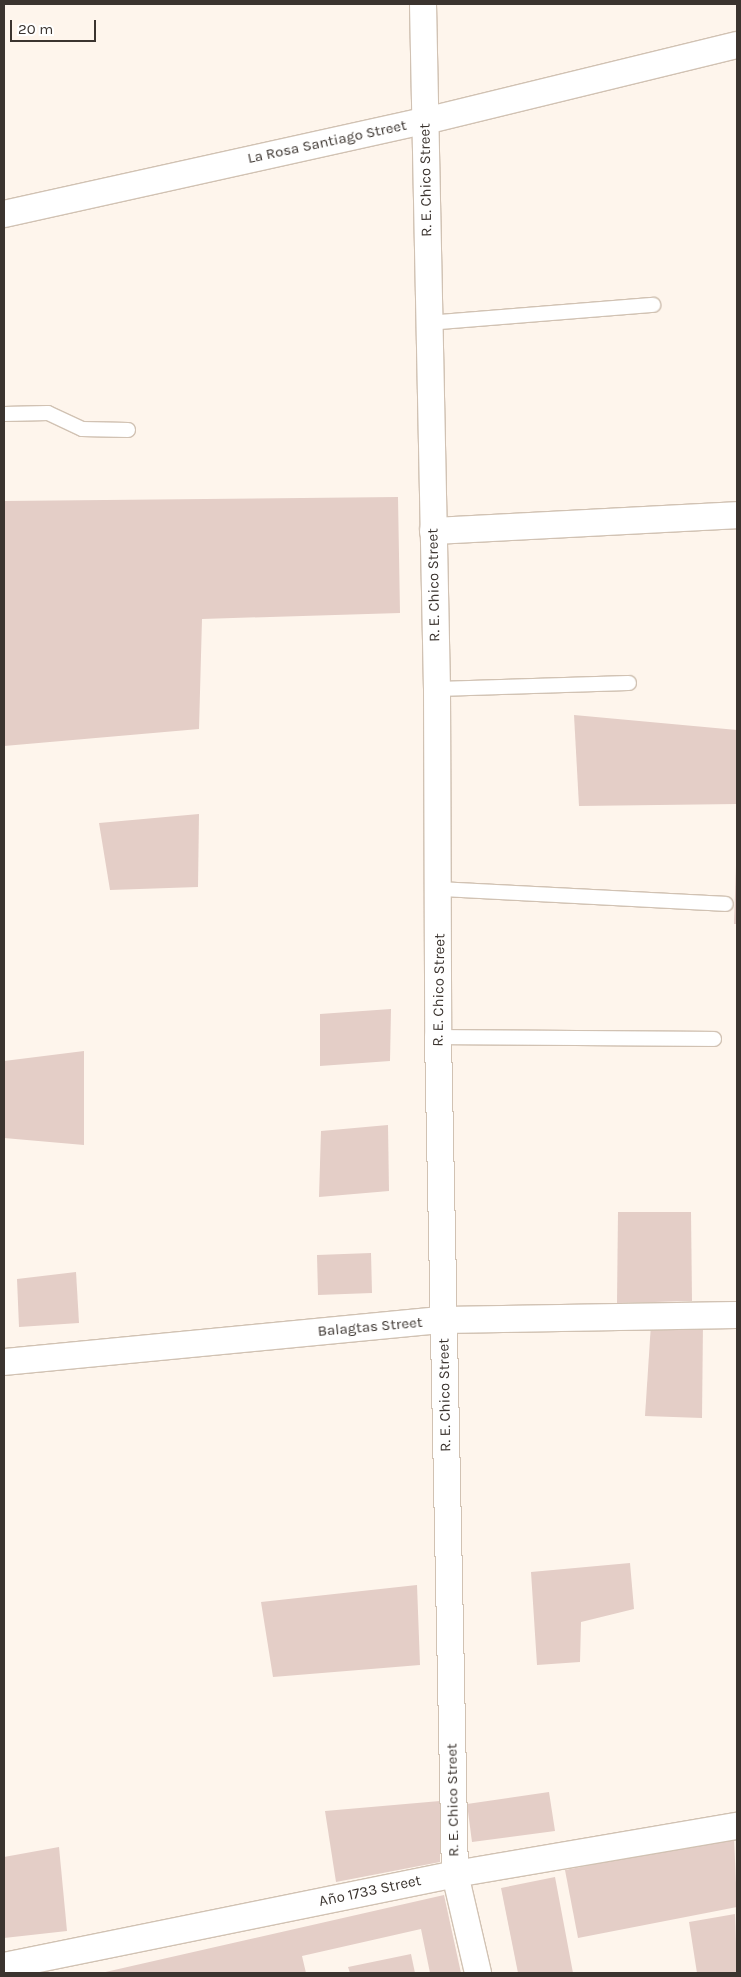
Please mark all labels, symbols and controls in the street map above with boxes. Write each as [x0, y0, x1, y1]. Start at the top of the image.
scale bar [12, 10, 99, 42]
text: 20 m [18, 20, 53, 38]
street label: La Rosa Santiago Street [246, 116, 408, 168]
street label: R. E. Chico Street [416, 123, 436, 237]
street label: R. E. Chico Street [424, 528, 444, 642]
street label: R. E. Chico Street [429, 933, 449, 1047]
street label: Balagtas Street [317, 1313, 423, 1341]
street label: R. E. Chico Street [435, 1338, 455, 1452]
street label: R. E. Chico Street [443, 1743, 463, 1857]
street label: Año 1733 Street [317, 1871, 423, 1911]

